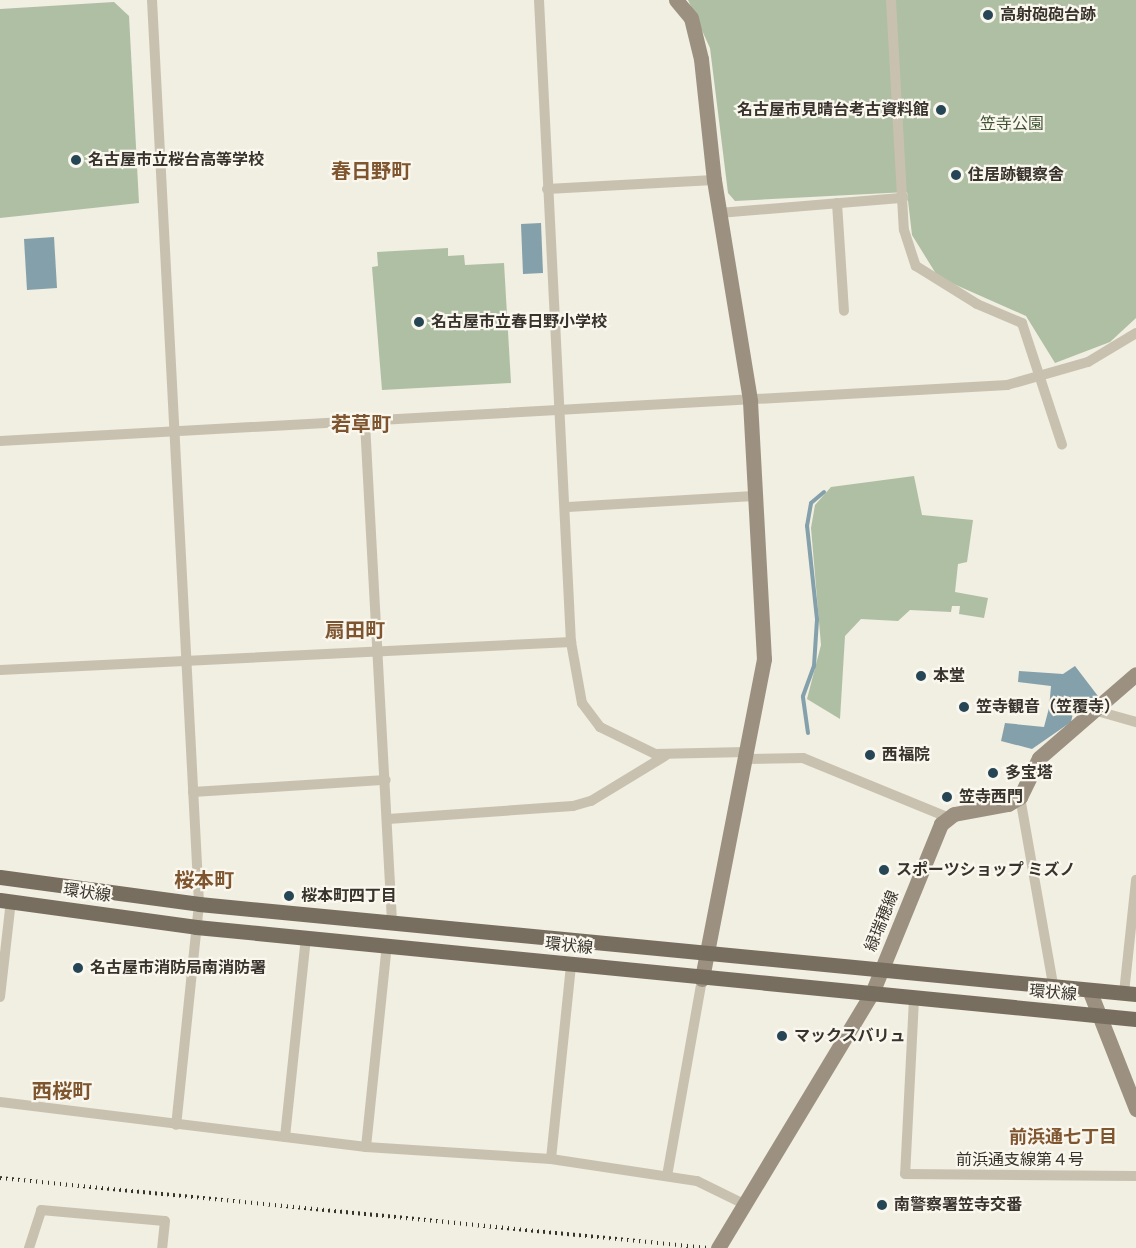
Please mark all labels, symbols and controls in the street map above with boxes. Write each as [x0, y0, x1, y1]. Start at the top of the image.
place label: 高射砲砲台跡 [1000, 5, 1096, 25]
marker: 高射砲砲台跡 [981, 8, 995, 22]
place label: 名古屋市見晴台考古資料館 [737, 100, 929, 120]
marker: 名古屋市見晴台考古資料館 [934, 103, 948, 117]
park label: 笠寺公園 [980, 114, 1044, 134]
place label: 名古屋市立桜台高等学校 [88, 150, 264, 170]
marker: 名古屋市立桜台高等学校 [69, 153, 83, 167]
district label: 春日野町 [331, 159, 411, 183]
place label: 住居跡観察舎 [968, 165, 1064, 185]
marker: 住居跡観察舎 [949, 168, 963, 182]
place label: 名古屋市立春日野小学校 [431, 312, 607, 332]
marker: 名古屋市立春日野小学校 [412, 315, 426, 329]
district label: 若草町 [331, 412, 391, 436]
district label: 扇田町 [325, 618, 385, 642]
place label: 本堂 [933, 666, 965, 686]
marker: 本堂 [914, 669, 928, 683]
place label: 笠寺観音（笠覆寺） [976, 697, 1120, 717]
marker: 笠寺観音（笠覆寺） [957, 700, 971, 714]
place label: 西福院 [882, 745, 930, 765]
marker: 西福院 [863, 748, 877, 762]
place label: 多宝塔 [1005, 763, 1053, 783]
marker: 多宝塔 [986, 766, 1000, 780]
place label: 笠寺西門 [959, 787, 1023, 807]
marker: 笠寺西門 [940, 790, 954, 804]
place label: スポーツショップ ミズノ [896, 860, 1076, 880]
marker: スポーツショップ ミズノ [877, 863, 891, 877]
district label: 桜本町 [174, 868, 234, 892]
street label: 環状線 [62, 880, 112, 906]
place label: 桜本町四丁目 [301, 886, 397, 906]
street label: 緑瑞穂線 [861, 888, 903, 954]
marker: 桜本町四丁目 [282, 889, 296, 903]
street label: 環状線 [544, 934, 594, 958]
place label: 名古屋市消防局南消防署 [90, 958, 266, 978]
marker: 名古屋市消防局南消防署 [71, 961, 85, 975]
street label: 環状線 [1028, 981, 1078, 1005]
place label: マックスバリュ [794, 1026, 906, 1046]
marker: マックスバリュ [775, 1029, 789, 1043]
district label: 西桜町 [32, 1079, 92, 1103]
district label: 前浜通七丁目 [1009, 1126, 1117, 1148]
street label: 前浜通支線第４号 [956, 1150, 1084, 1170]
place label: 南警察署笠寺交番 [894, 1195, 1022, 1215]
marker: 南警察署笠寺交番 [875, 1198, 889, 1212]

